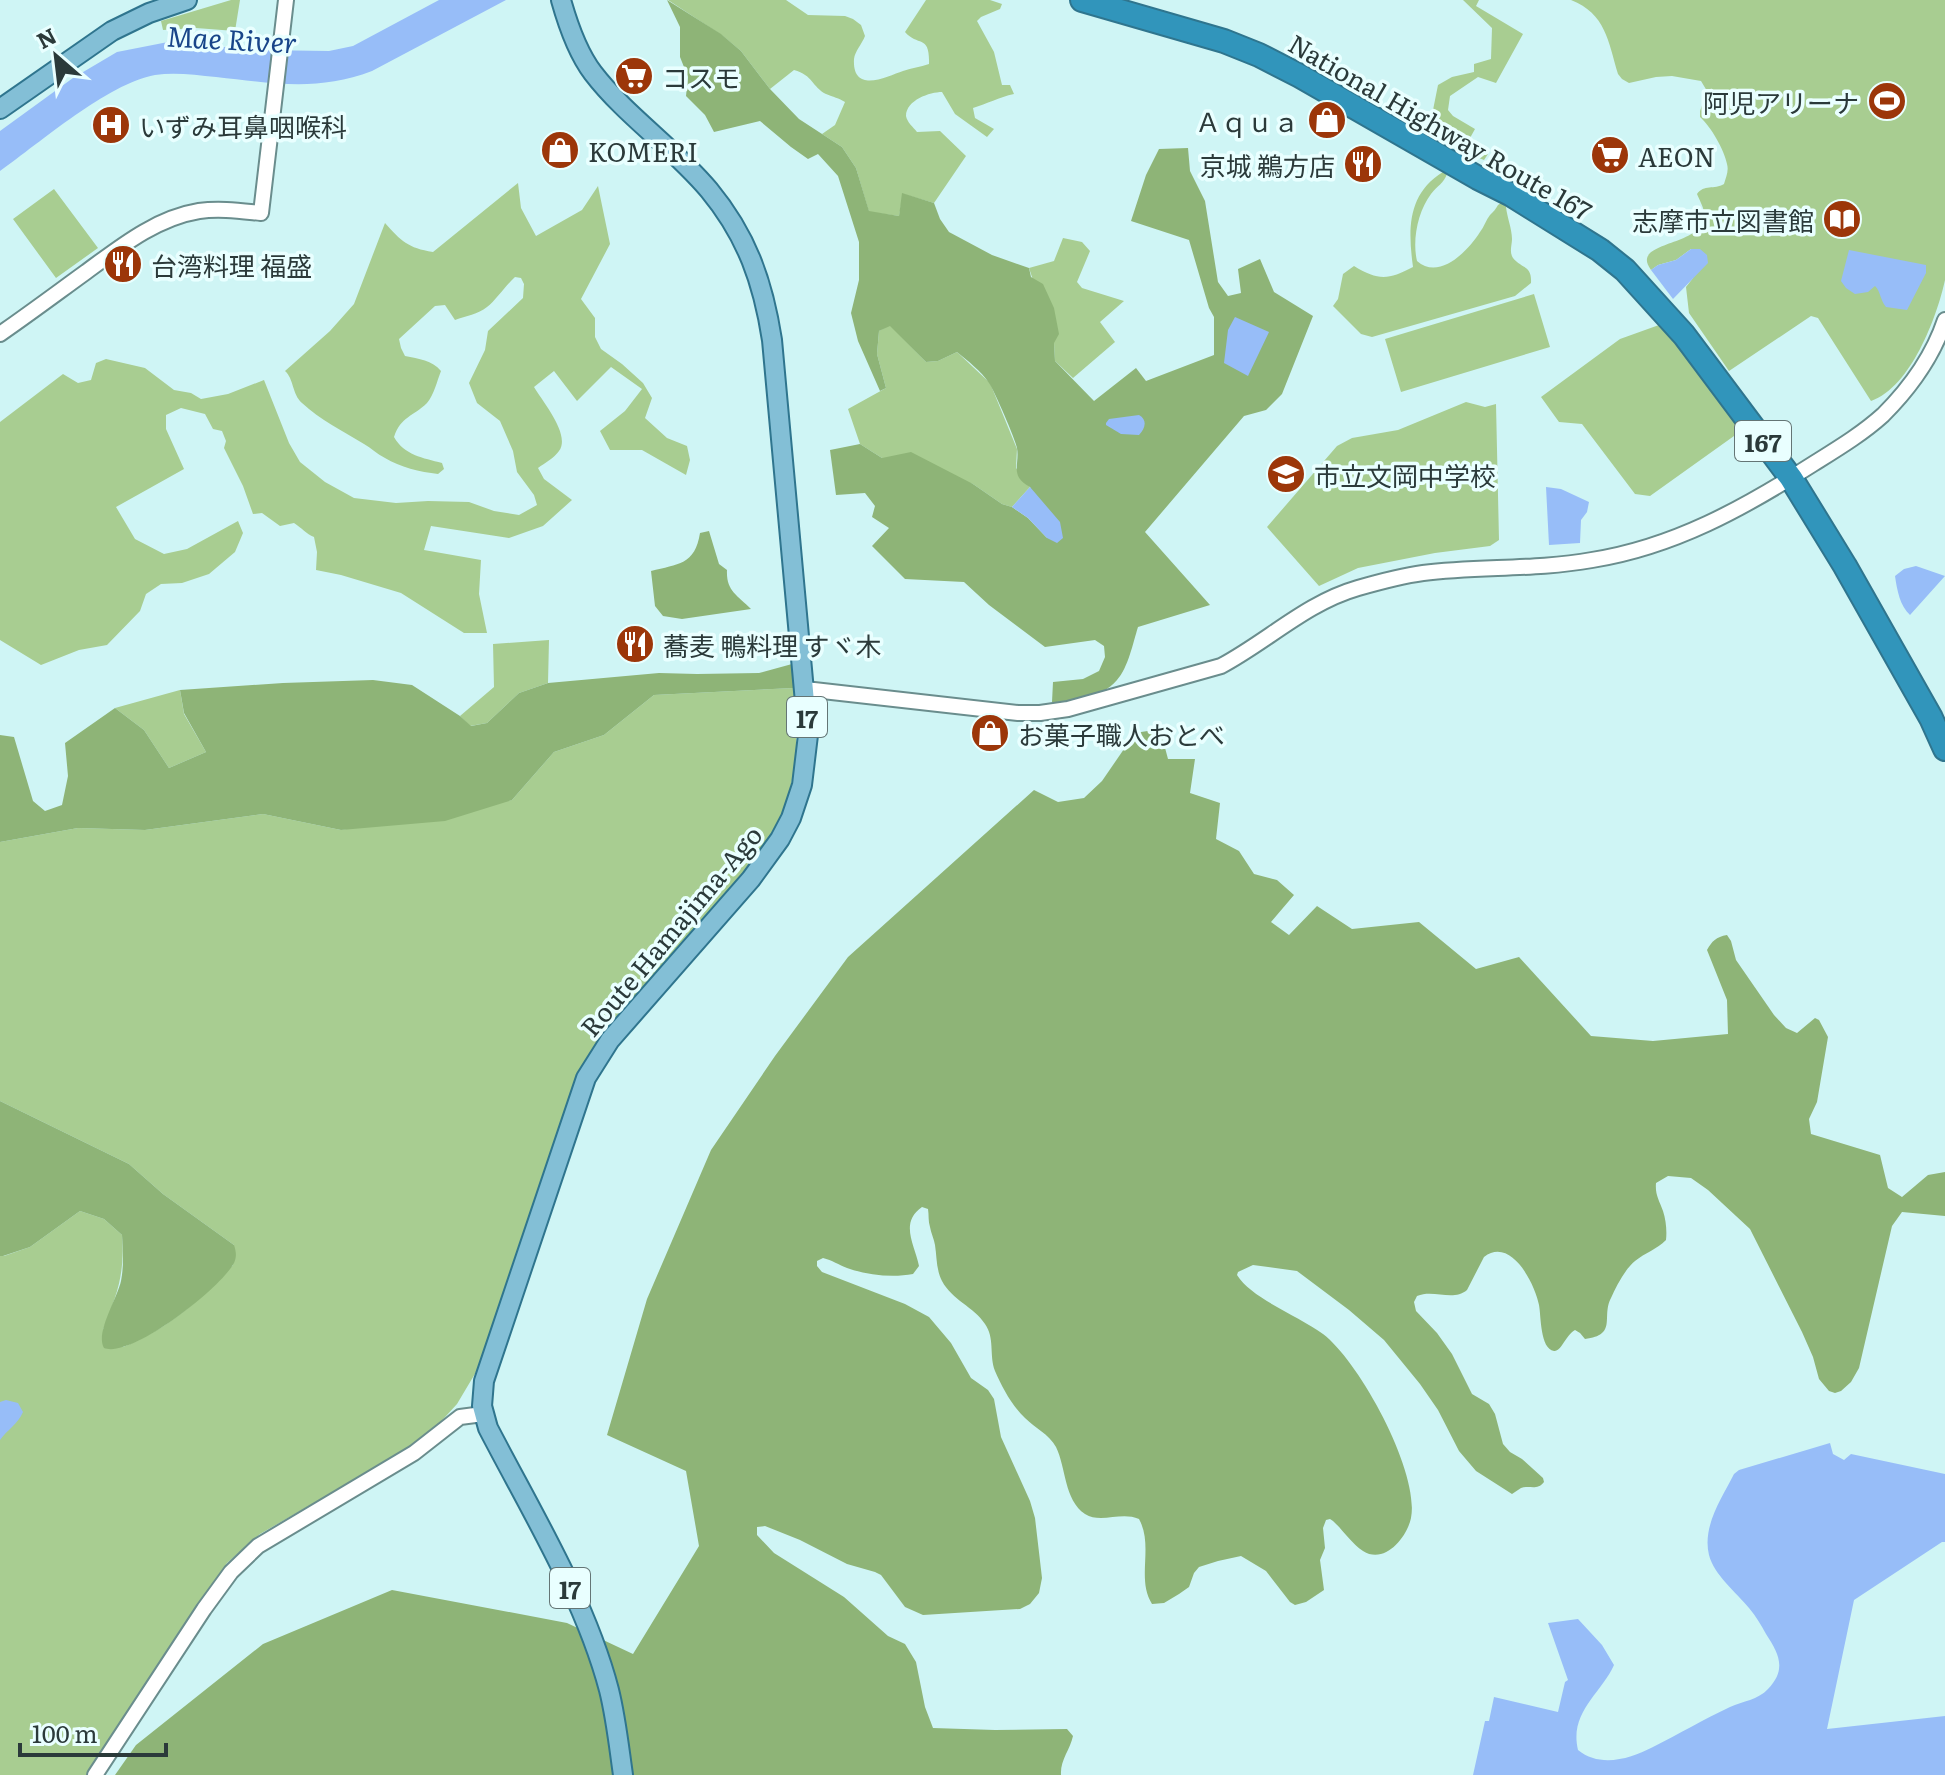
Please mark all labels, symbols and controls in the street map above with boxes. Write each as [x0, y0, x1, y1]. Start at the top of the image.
water label: Mae River [166, 14, 298, 62]
north arrow [16, 16, 96, 96]
text: N [30, 18, 62, 56]
street label: National Highway Route 167 [1282, 23, 1600, 229]
supermarket icon: コスモ [613, 55, 655, 97]
place label: コスモ [662, 57, 740, 96]
sports icon: 阿児アリーナ [1866, 80, 1908, 122]
place label: 阿児アリーナ [1703, 82, 1859, 121]
shop icon: Ａｑｕａ [1306, 99, 1348, 141]
place label: Ａｑｕａ [1195, 101, 1299, 140]
hospital icon: いずみ耳鼻咽喉科 [90, 104, 132, 146]
place label: いずみ耳鼻咽喉科 [139, 106, 347, 145]
shop icon: KOMERI [539, 129, 581, 171]
place label: KOMERI [588, 131, 698, 170]
supermarket icon: AEON [1589, 134, 1631, 176]
place label: AEON [1638, 136, 1715, 175]
restaurant icon: 京城 鵜方店 [1342, 143, 1384, 185]
place label: 京城 鵜方店 [1200, 145, 1335, 184]
library icon: 志摩市立図書館 [1821, 198, 1863, 240]
place label: 志摩市立図書館 [1632, 200, 1814, 239]
restaurant icon: 台湾料理 福盛 [102, 243, 144, 285]
place label: 台湾料理 福盛 [151, 245, 312, 284]
road number: 167 [1735, 421, 1791, 461]
school or university icon: 市立文岡中学校 [1265, 453, 1307, 495]
place label: 市立文岡中学校 [1314, 455, 1496, 494]
restaurant icon: 蕎麦 鴨料理 すヾ木 [614, 623, 656, 665]
place label: 蕎麦 鴨料理 すヾ木 [663, 625, 881, 664]
road number: 17 [787, 697, 827, 737]
shop icon: お菓子職人おとべ [969, 712, 1011, 754]
place label: お菓子職人おとべ [1018, 714, 1225, 753]
street label: Route Hamajima-Ago [570, 816, 770, 1044]
road number: 17 [550, 1568, 590, 1608]
scale bar [20, 1707, 166, 1757]
text: 100 m [32, 1715, 98, 1750]

